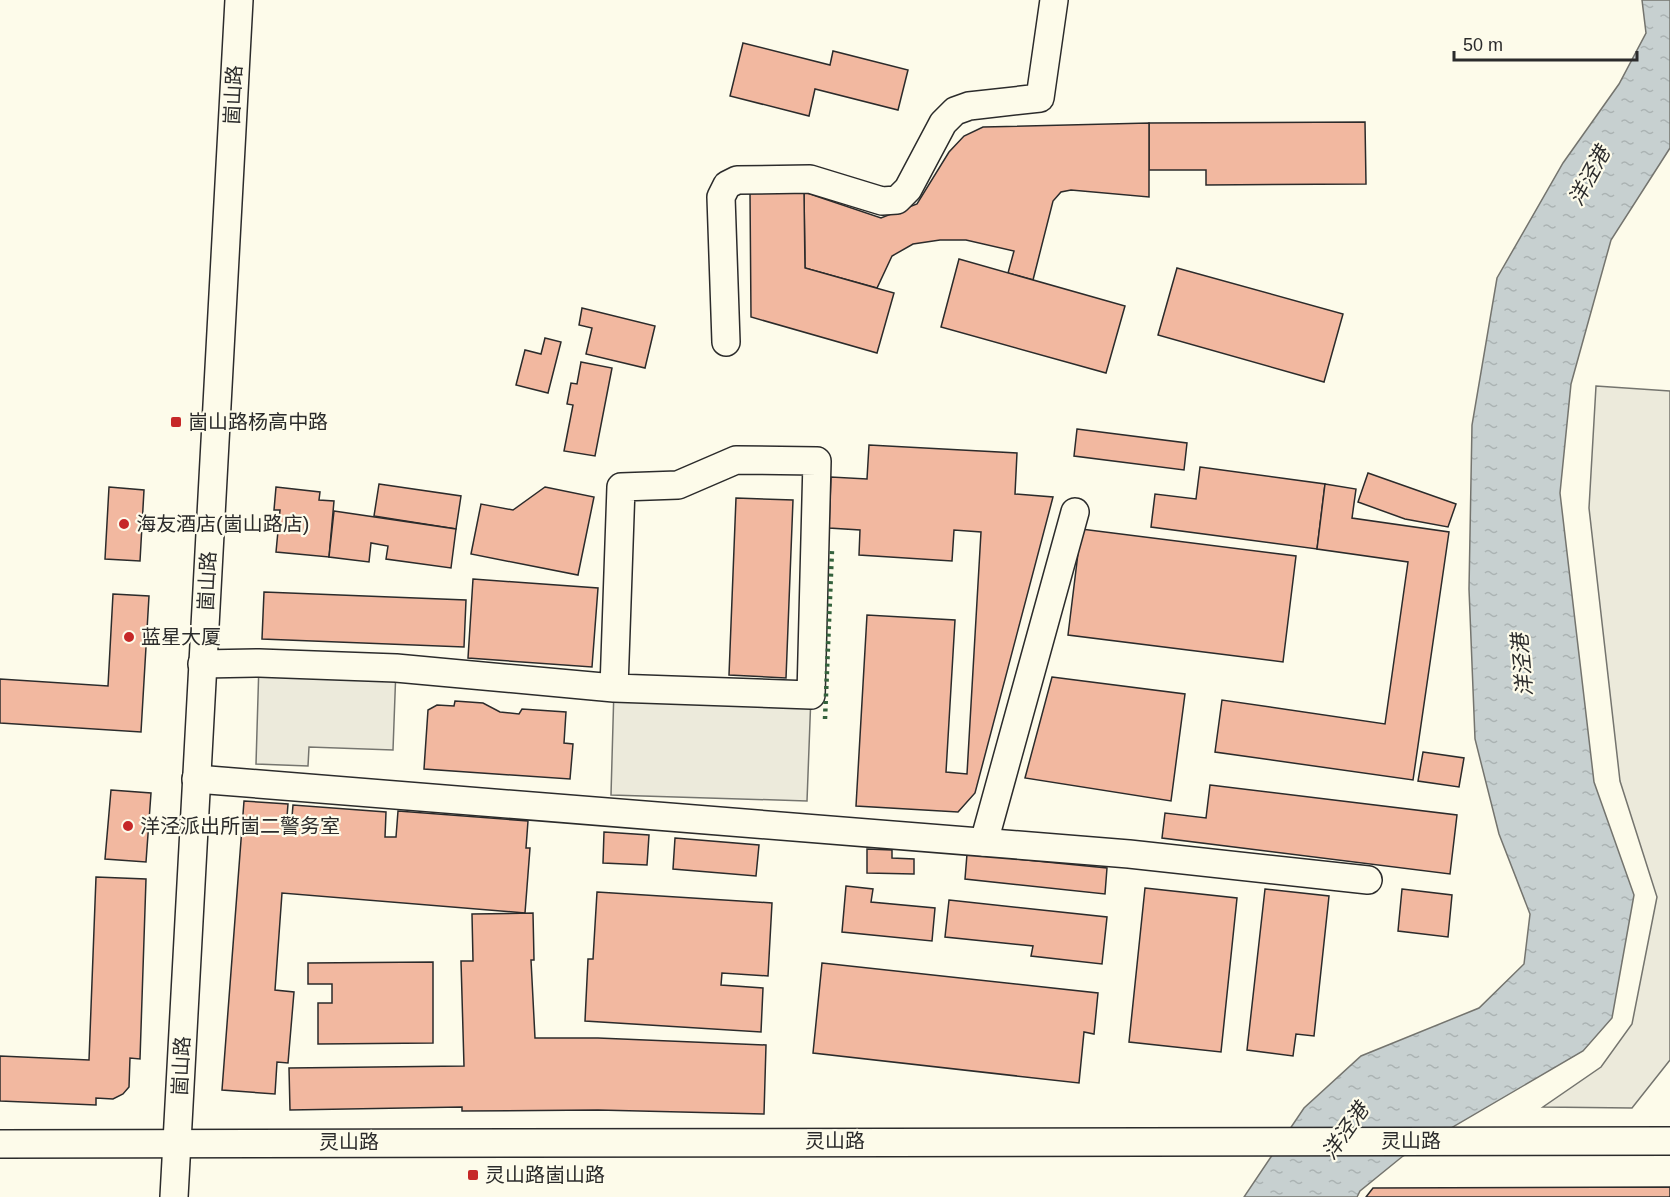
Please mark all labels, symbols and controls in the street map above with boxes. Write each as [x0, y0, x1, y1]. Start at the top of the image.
scale bar [1454, 24, 1637, 62]
text: 50 m [1463, 35, 1503, 55]
street label: 崮山路 [220, 64, 246, 126]
water label: 洋泾港 [1564, 140, 1615, 209]
place label: 崮山路杨高中路 [188, 411, 328, 433]
marker: 崮山路杨高中路 [169, 415, 183, 429]
place label: 海友酒店(崮山路店) [136, 513, 309, 535]
marker: 海友酒店(崮山路店) [117, 517, 131, 531]
street label: 崮山路 [194, 550, 220, 612]
place label: 蓝星大厦 [141, 626, 221, 648]
marker: 蓝星大厦 [122, 630, 136, 644]
water label: 洋泾港 [1508, 630, 1536, 697]
place label: 洋泾派出所崮二警务室 [140, 815, 340, 837]
marker: 洋泾派出所崮二警务室 [121, 819, 135, 833]
street label: 崮山路 [168, 1035, 194, 1097]
water label: 洋泾港 [1318, 1096, 1374, 1163]
street label: 灵山路 [805, 1130, 865, 1152]
street label: 灵山路 [1381, 1130, 1441, 1152]
street label: 灵山路 [319, 1131, 379, 1153]
place label: 灵山路崮山路 [485, 1164, 605, 1186]
marker: 灵山路崮山路 [466, 1168, 480, 1182]

